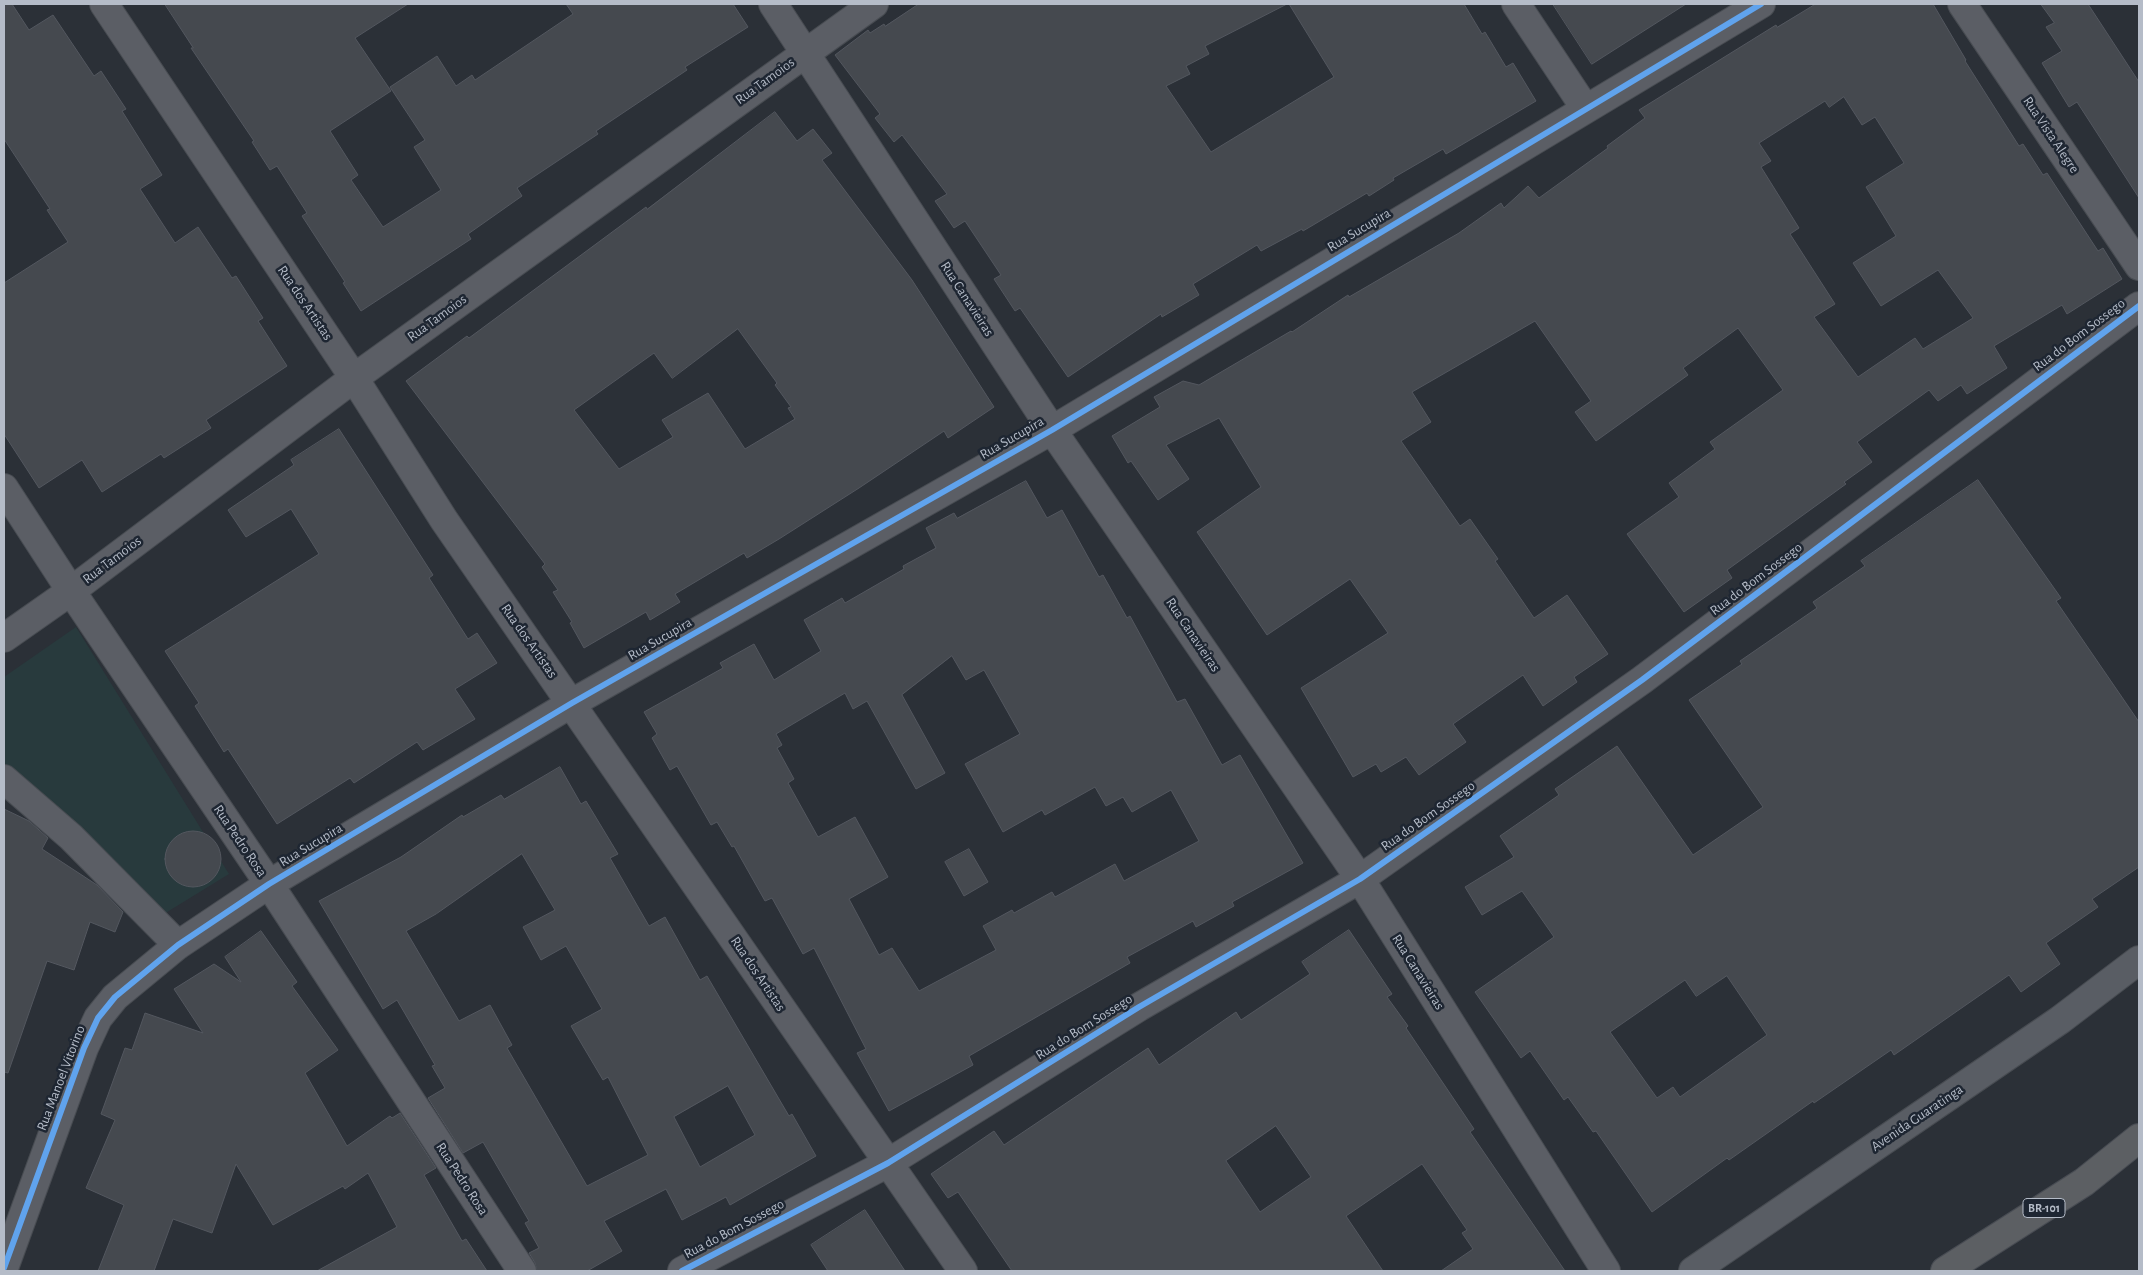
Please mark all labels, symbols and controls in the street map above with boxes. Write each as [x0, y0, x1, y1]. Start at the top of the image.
street label: Rua Tamoios [732, 54, 798, 108]
street label: Rua Vista Alegre [2019, 94, 2083, 176]
street label: Rua Sucupira [1324, 205, 1394, 255]
street label: Rua Canavieiras [937, 258, 997, 340]
street label: Rua dos Artistas [274, 262, 336, 344]
street label: Rua Tamoios [404, 291, 470, 345]
street label: Rua do Bom Sossego [2030, 295, 2128, 375]
street label: Rua Sucupira [977, 413, 1047, 463]
street label: Rua Tamoios [79, 532, 145, 588]
street label: Rua do Bom Sossego [1707, 539, 1805, 619]
street label: Rua Canavieiras [1162, 595, 1224, 675]
street label: Rua dos Artistas [497, 601, 561, 681]
street label: Rua Sucupira [625, 614, 695, 664]
street label: Rua do Bom Sossego [1378, 777, 1478, 855]
street label: Rua Pedro Rosa [210, 802, 270, 880]
street label: Rua Sucupira [276, 820, 346, 870]
street label: Rua Canavieiras [1388, 931, 1448, 1013]
street label: Rua dos Artistas [727, 933, 789, 1015]
street label: Rua do Bom Sossego [1032, 990, 1136, 1064]
street label: Rua Manoel Vitorino [33, 1023, 89, 1133]
street label: Avenida Guaratinga [1868, 1081, 1966, 1155]
street label: Rua Pedro Rosa [432, 1140, 492, 1218]
street label: Rua do Bom Sossego [681, 1196, 787, 1262]
road number: BR-101 [2023, 1198, 2065, 1218]

